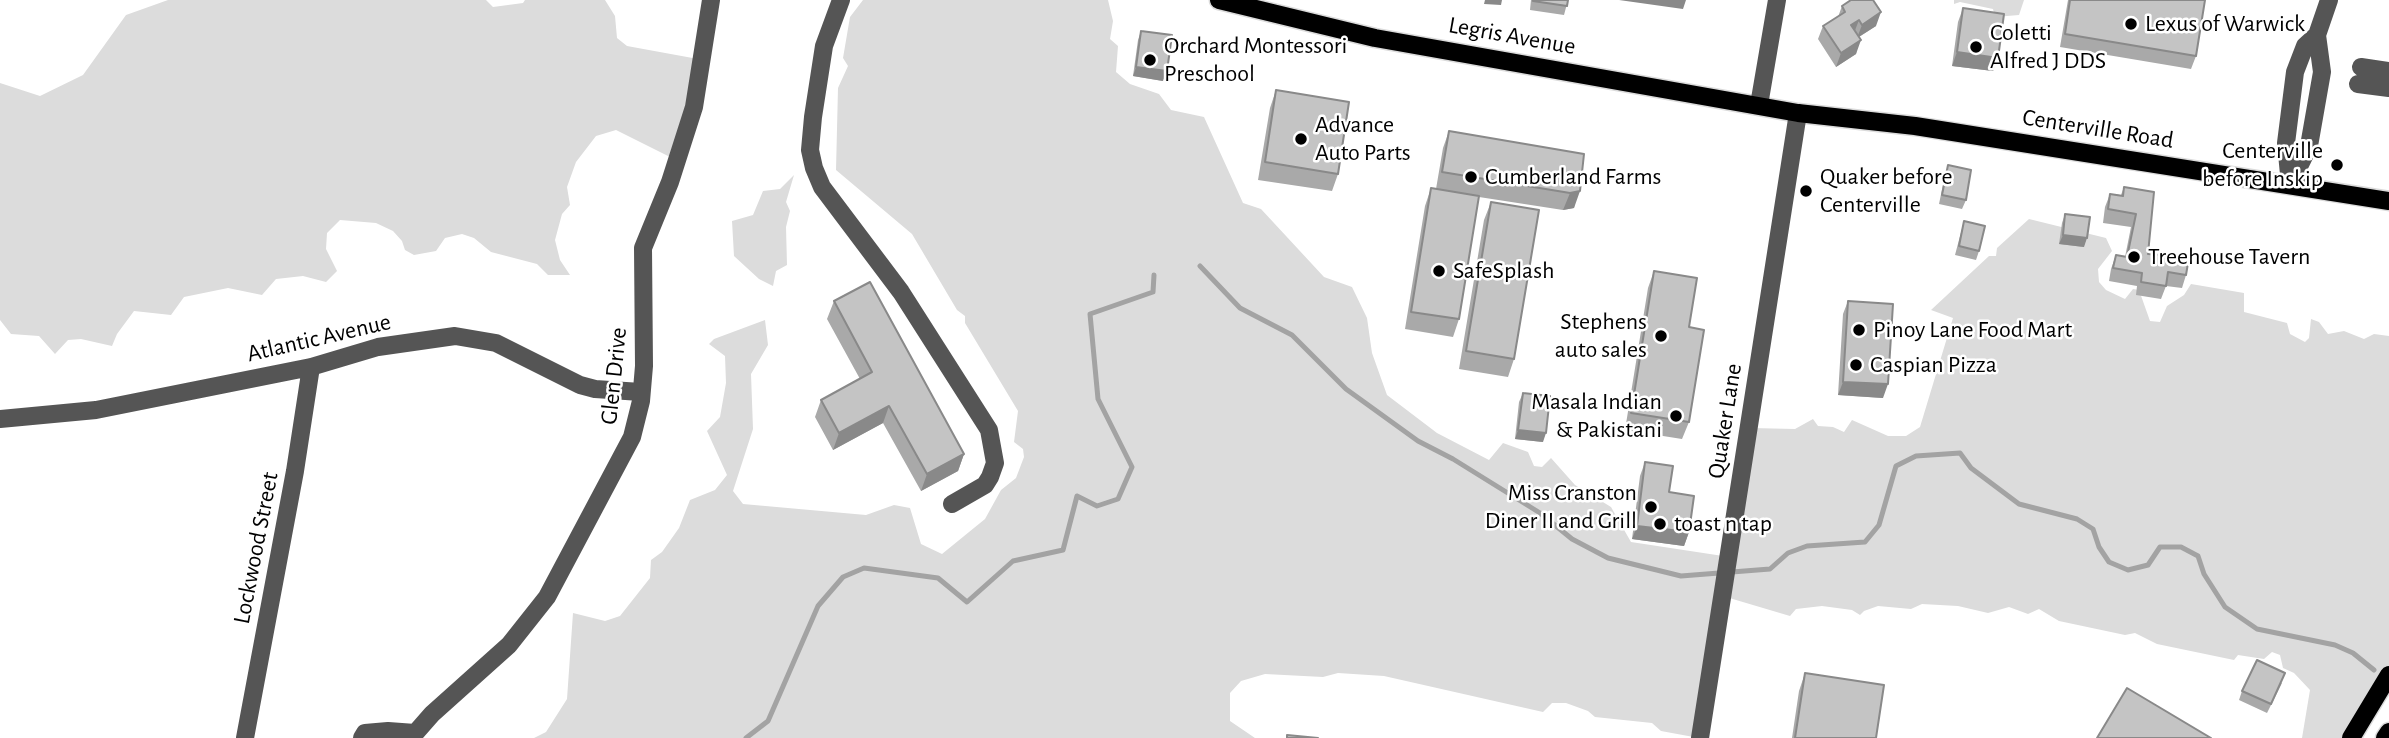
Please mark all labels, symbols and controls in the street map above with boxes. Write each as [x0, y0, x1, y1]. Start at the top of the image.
place label: Lexus of Warwick [2145, 10, 2305, 38]
street label: Legris Avenue [1446, 11, 1578, 61]
marker: Lexus of Warwick [2123, 16, 2139, 32]
place label: Coletti Alfred J DDS [1990, 19, 2106, 75]
place label: Orchard Montessori Preschool [1164, 32, 1347, 88]
marker: Coletti Alfred J DDS [1968, 39, 1984, 55]
marker: Orchard Montessori Preschool [1142, 52, 1158, 68]
street label: Centerville Road [2020, 103, 2176, 155]
place label: Advance Auto Parts [1315, 111, 1411, 167]
marker: Advance Auto Parts [1293, 131, 1309, 147]
place label: Centerville before Inskip [2202, 137, 2323, 193]
marker: Centerville before Inskip [2329, 157, 2345, 173]
place label: Cumberland Farms [1485, 163, 1661, 191]
place label: Quaker before Centerville [1820, 163, 1953, 219]
marker: Cumberland Farms [1463, 169, 1479, 185]
marker: Quaker before Centerville [1798, 183, 1814, 199]
place label: Treehouse Tavern [2148, 243, 2310, 271]
marker: Treehouse Tavern [2126, 249, 2142, 265]
place label: SafeSplash [1453, 257, 1555, 285]
marker: SafeSplash [1431, 263, 1447, 279]
street label: Atlantic Avenue [244, 307, 394, 369]
place label: Stephens auto sales [1555, 308, 1647, 364]
place label: Pinoy Lane Food Mart [1873, 316, 2072, 344]
marker: Pinoy Lane Food Mart [1851, 322, 1867, 338]
street label: Glen Drive [595, 326, 633, 426]
marker: Stephens auto sales [1653, 328, 1669, 344]
place label: Caspian Pizza [1870, 351, 1997, 379]
marker: Caspian Pizza [1848, 357, 1864, 373]
street label: Quaker Lane [1702, 361, 1748, 481]
place label: Masala Indian & Pakistani [1531, 388, 1662, 444]
marker: Masala Indian & Pakistani [1668, 408, 1684, 424]
street label: Lockwood Street [227, 470, 285, 626]
place label: Miss Cranston Diner II and Grill [1485, 479, 1637, 535]
marker: Miss Cranston Diner II and Grill [1643, 499, 1659, 515]
place label: toast n tap [1674, 510, 1772, 538]
marker: toast n tap [1652, 516, 1668, 532]

